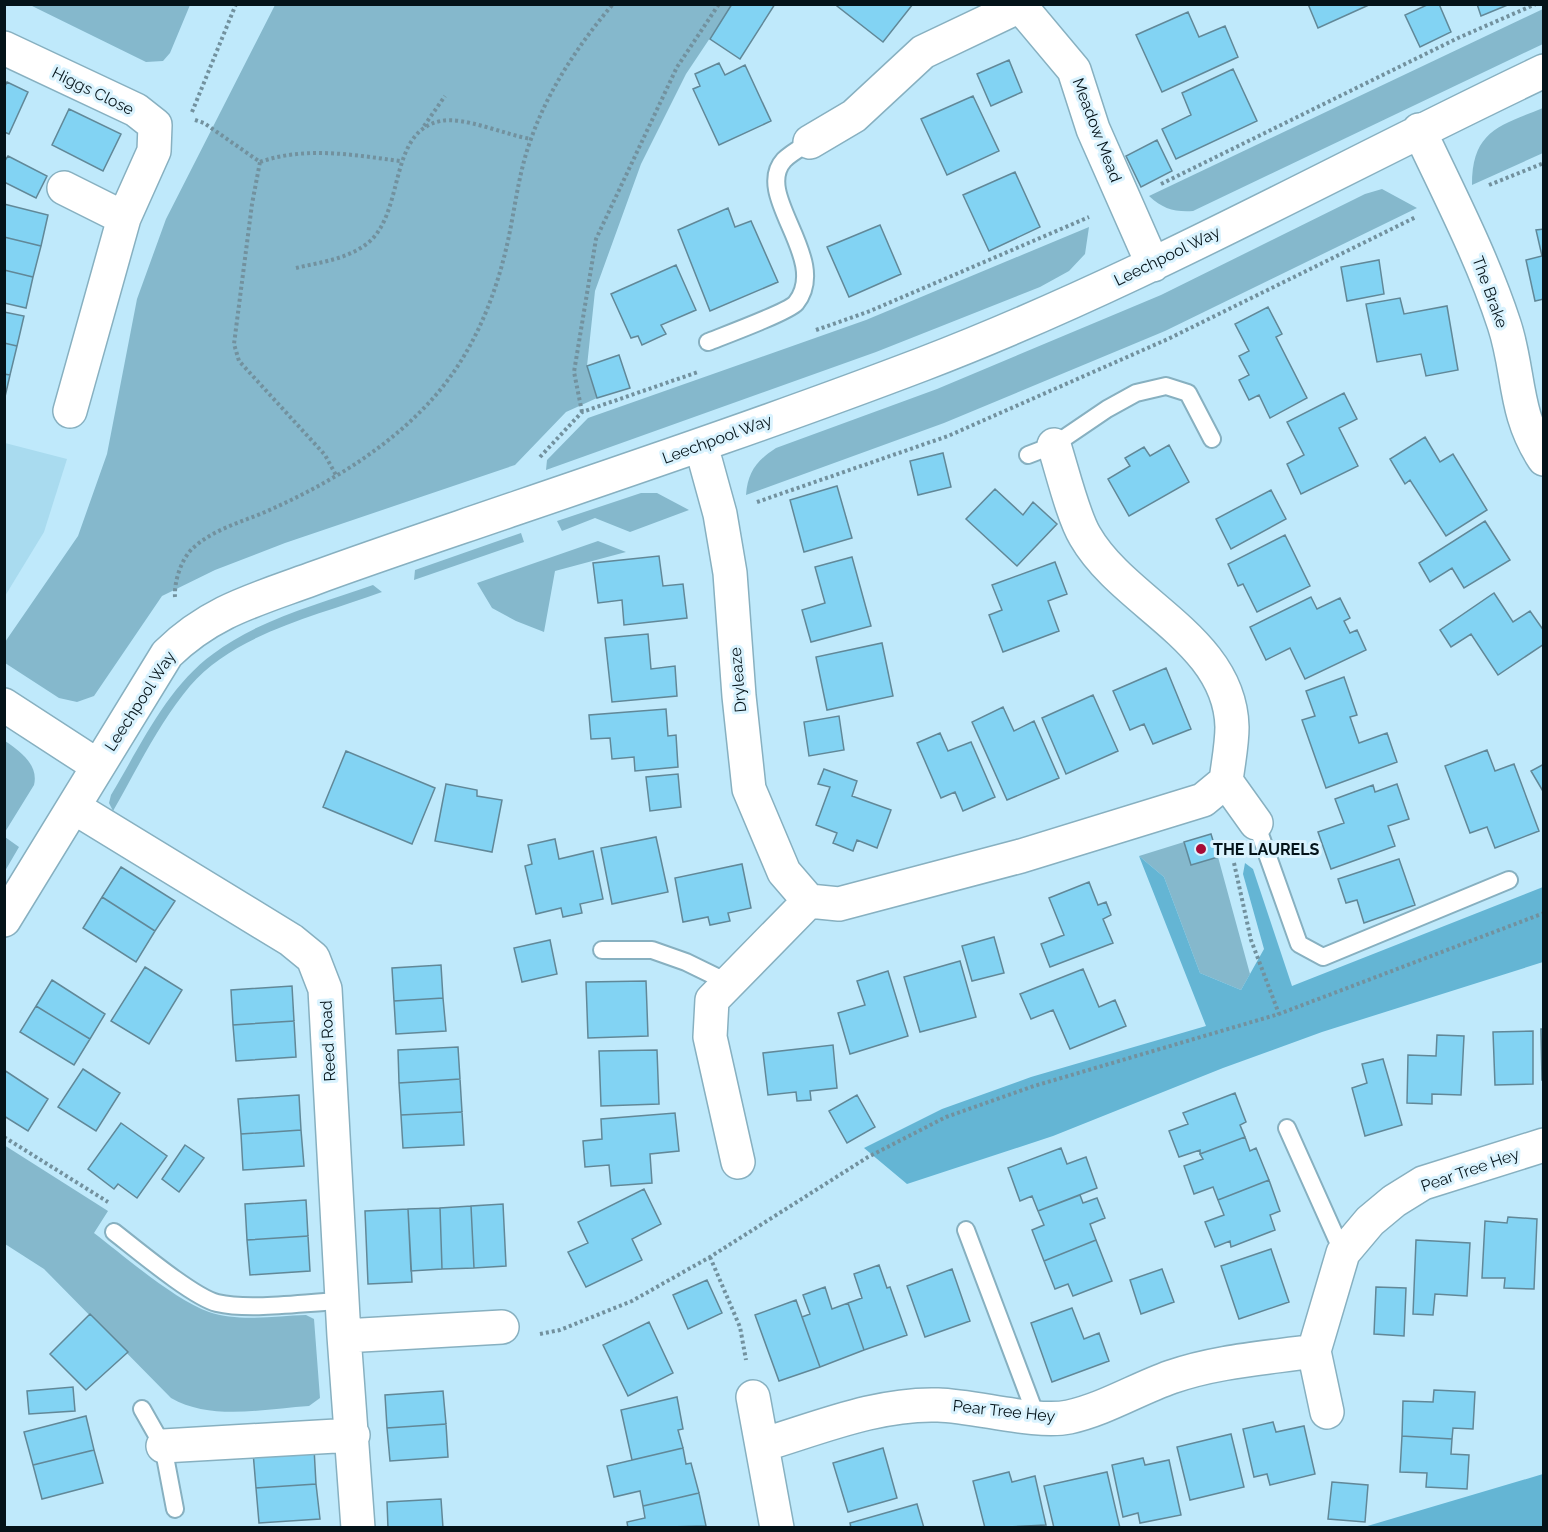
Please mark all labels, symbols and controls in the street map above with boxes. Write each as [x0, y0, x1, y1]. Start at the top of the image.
street label: Higgs Close [49, 63, 137, 119]
street label: Meadow Mead [1068, 75, 1126, 185]
street label: Leechpool Way [1111, 222, 1223, 290]
street label: The Brake [1468, 254, 1512, 330]
street label: Leechpool Way [660, 410, 775, 468]
street label: Leechpool Way [101, 647, 180, 755]
street label: Dryleaze [726, 647, 750, 713]
place label: THE LAURELS [1213, 840, 1320, 859]
marker: THE LAURELS [1194, 842, 1208, 856]
street label: Reed Road [316, 1000, 340, 1082]
street label: Pear Tree Hey [1418, 1144, 1522, 1196]
street label: Pear Tree Hey [952, 1396, 1056, 1426]

